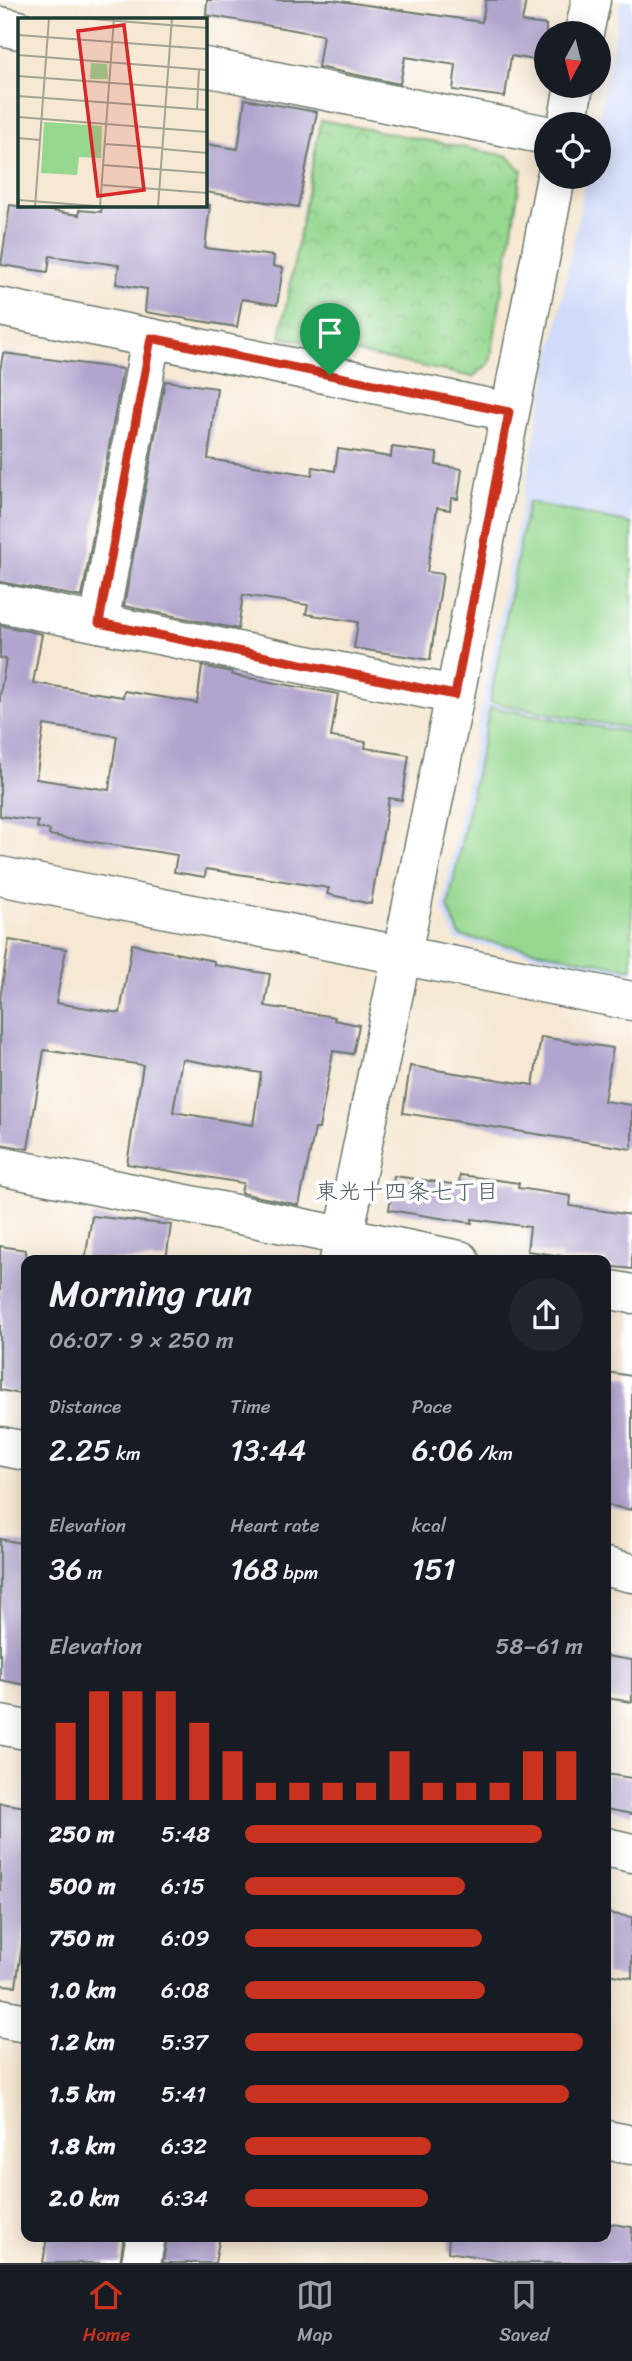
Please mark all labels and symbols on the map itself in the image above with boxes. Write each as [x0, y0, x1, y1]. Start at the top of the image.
inset map [18, 18, 206, 206]
north arrow [534, 21, 611, 98]
pin [300, 303, 360, 375]
district label: 東光十四条七丁目 [315, 1171, 499, 1212]

